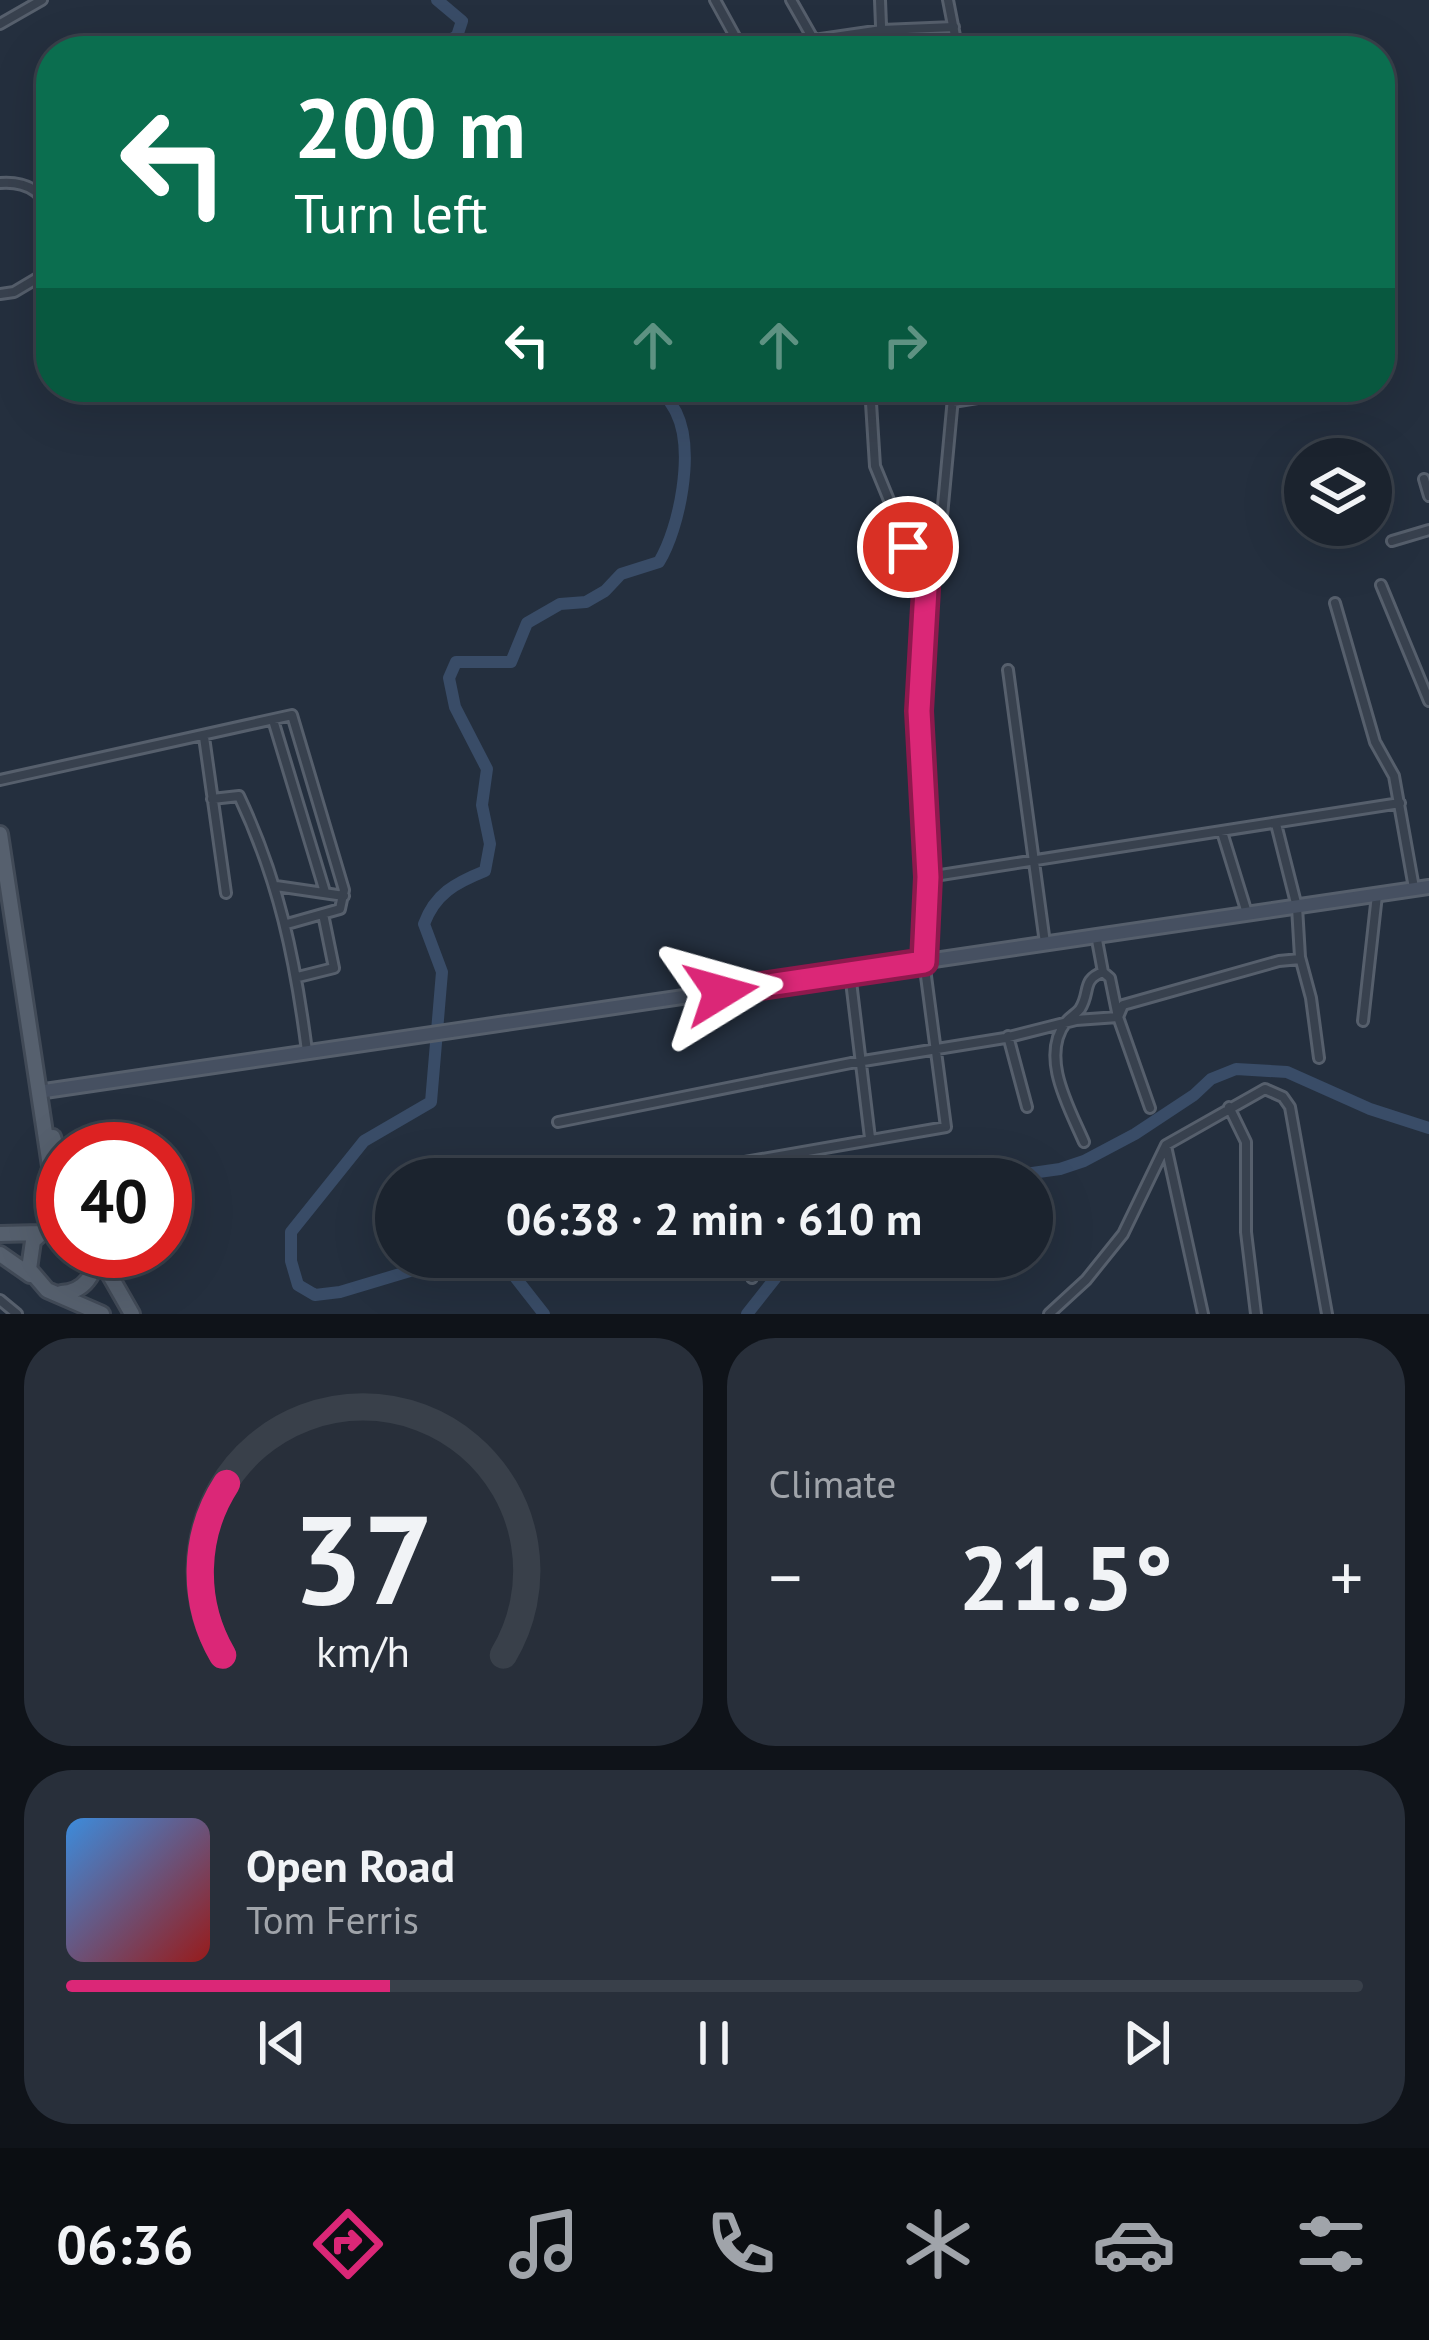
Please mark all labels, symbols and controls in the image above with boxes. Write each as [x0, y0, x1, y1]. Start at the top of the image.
text: 200 m [294, 72, 526, 181]
icon: left [96, 84, 252, 240]
text: Turn left [294, 178, 488, 248]
icon: left [494, 312, 560, 378]
icon: ahead [620, 312, 686, 378]
icon: ahead [746, 312, 812, 378]
icon: right [872, 312, 938, 378]
map controls [1284, 438, 1392, 546]
button: layers [1284, 438, 1392, 546]
pin [857, 496, 959, 598]
icon: arrive [875, 514, 941, 580]
position arrow [658, 929, 784, 1055]
speed limit sign: 40 [36, 1122, 192, 1278]
text: 06:38 · 2 min · 610 m [506, 1189, 922, 1247]
text: Climate [769, 1458, 896, 1509]
text: 37 [292, 1477, 434, 1638]
text: 21.5° [958, 1518, 1173, 1635]
text: − [769, 1534, 802, 1619]
text: + [1330, 1534, 1363, 1619]
text: km/h [316, 1623, 410, 1679]
text: Open Road [246, 1836, 455, 1894]
text: Tom Ferris [246, 1894, 419, 1945]
icon: previous [249, 2010, 315, 2076]
icon: pause [681, 2010, 747, 2076]
icon: next [1114, 2010, 1180, 2076]
icon: directions [306, 2202, 390, 2286]
icon: music [502, 2202, 586, 2286]
icon: phone [699, 2202, 783, 2286]
icon: climate [896, 2202, 980, 2286]
icon: car [1092, 2202, 1176, 2286]
icon: filters [1289, 2202, 1373, 2286]
text: 06:36 [56, 2209, 193, 2279]

